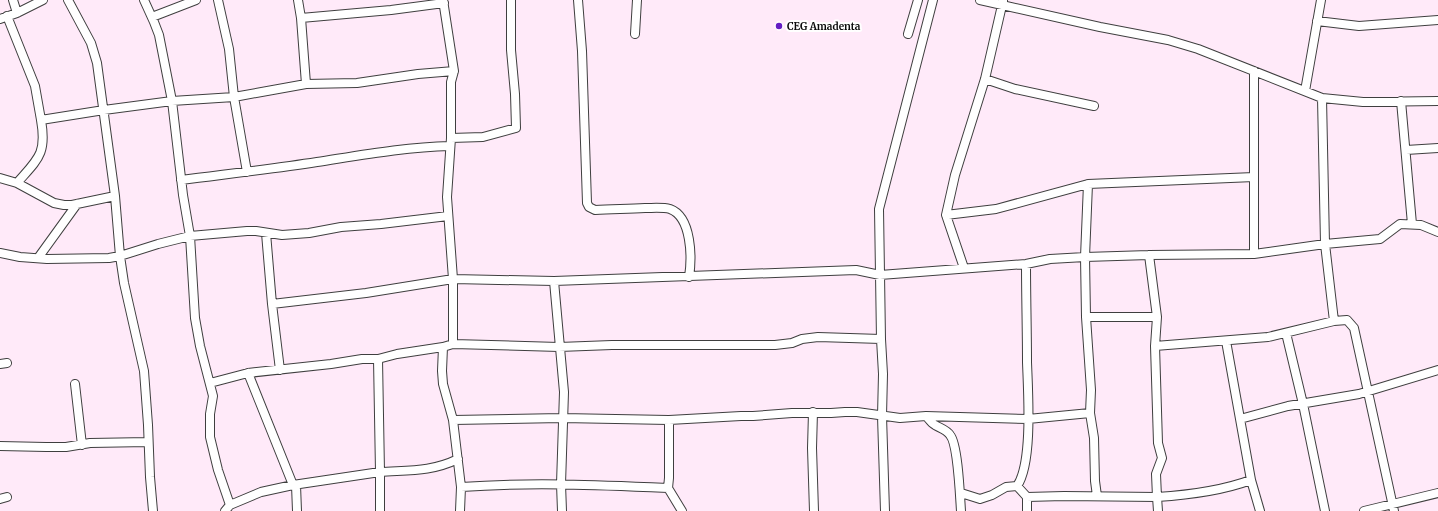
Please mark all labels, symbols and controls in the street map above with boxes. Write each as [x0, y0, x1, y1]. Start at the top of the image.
place label: CEG Amadenta [787, 20, 861, 33]
marker: CEG Amadenta [774, 21, 784, 31]

